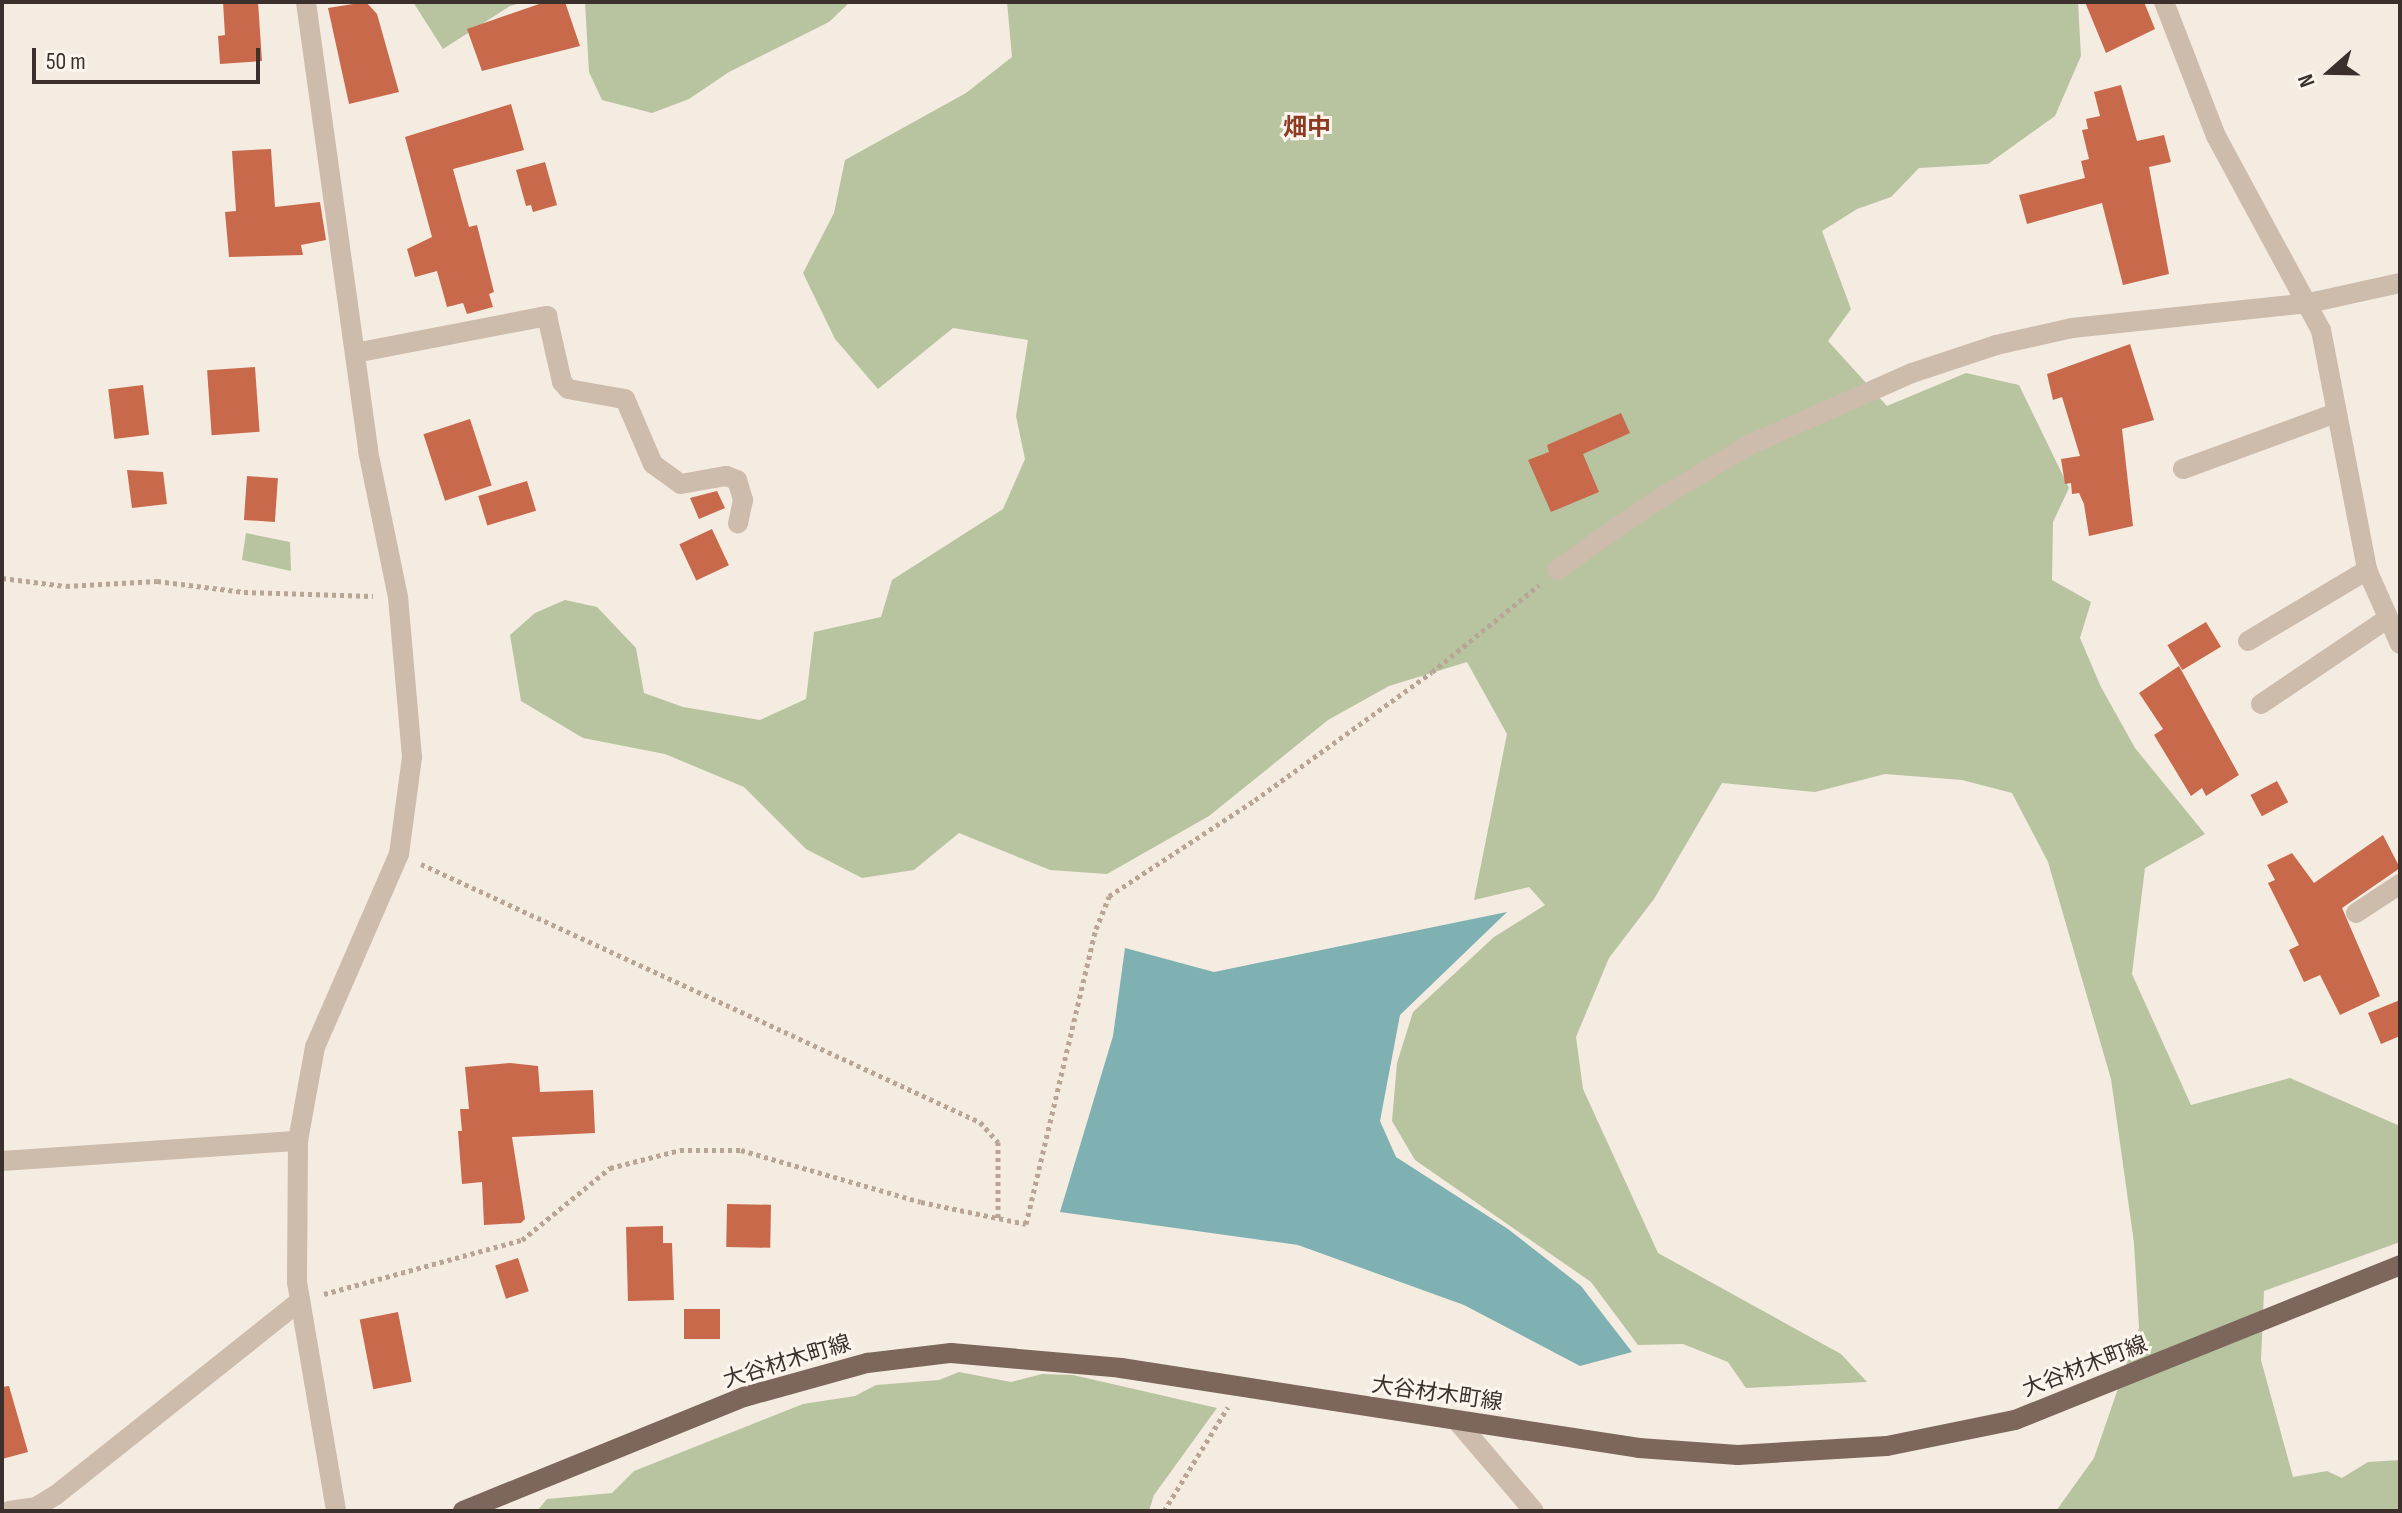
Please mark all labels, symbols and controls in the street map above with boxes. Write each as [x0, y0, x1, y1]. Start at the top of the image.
scale bar [36, 32, 264, 82]
north arrow [2290, 32, 2370, 112]
text: 50 m [46, 47, 86, 76]
text: N [2292, 70, 2322, 91]
district label: 畑中 [1283, 114, 1331, 142]
street label: 大谷材木町線 [720, 1330, 854, 1394]
street label: 大谷材木町線 [2019, 1331, 2151, 1403]
street label: 大谷材木町線 [1370, 1372, 1504, 1416]

